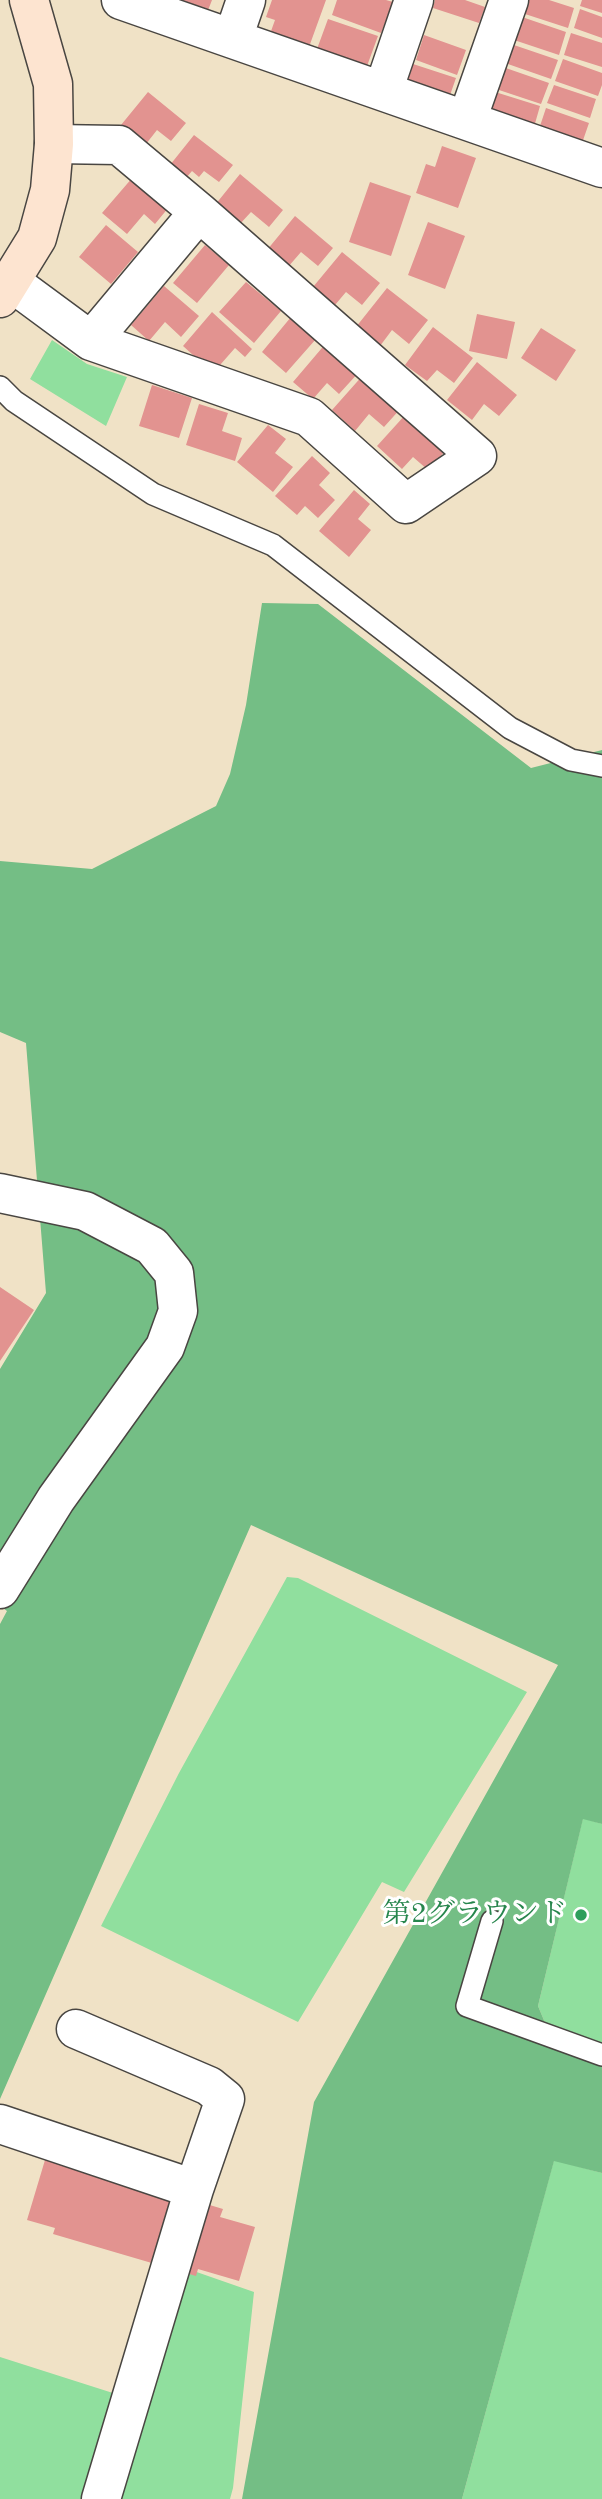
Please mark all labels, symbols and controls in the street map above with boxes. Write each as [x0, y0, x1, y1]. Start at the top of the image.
place label: 第2グラウンド [383, 1898, 567, 1932]
marker: 第2グラウンド [573, 1907, 589, 1923]

